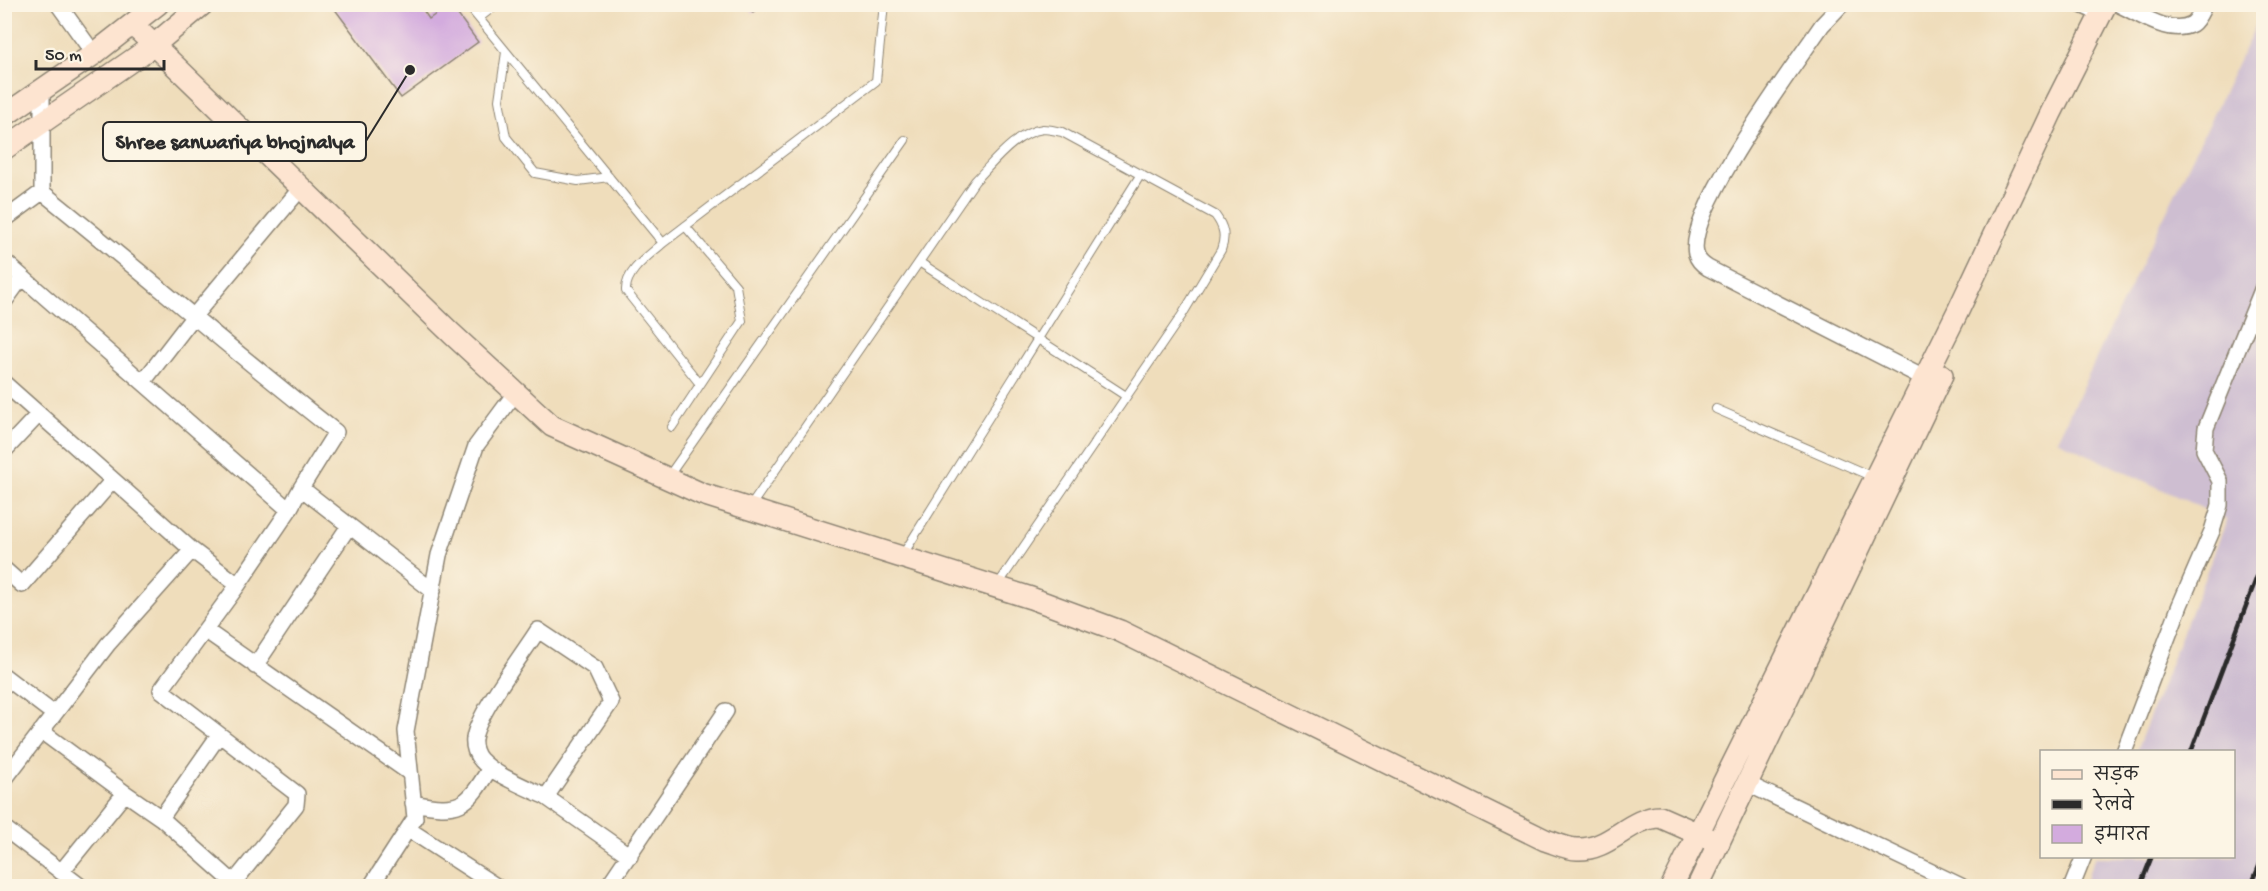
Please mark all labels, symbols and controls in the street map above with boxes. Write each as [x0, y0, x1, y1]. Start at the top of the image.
scale bar [36, 33, 164, 71]
text: 50 m [45, 46, 82, 67]
callout: Shree sanwariya bhojnalya [103, 122, 366, 161]
text: Shree sanwariya bhojnalya [116, 132, 356, 157]
legend [2040, 750, 2235, 858]
text: सड़क [2093, 766, 2139, 787]
text: रेलवे [2092, 788, 2135, 817]
text: इमारत [2094, 825, 2150, 847]

